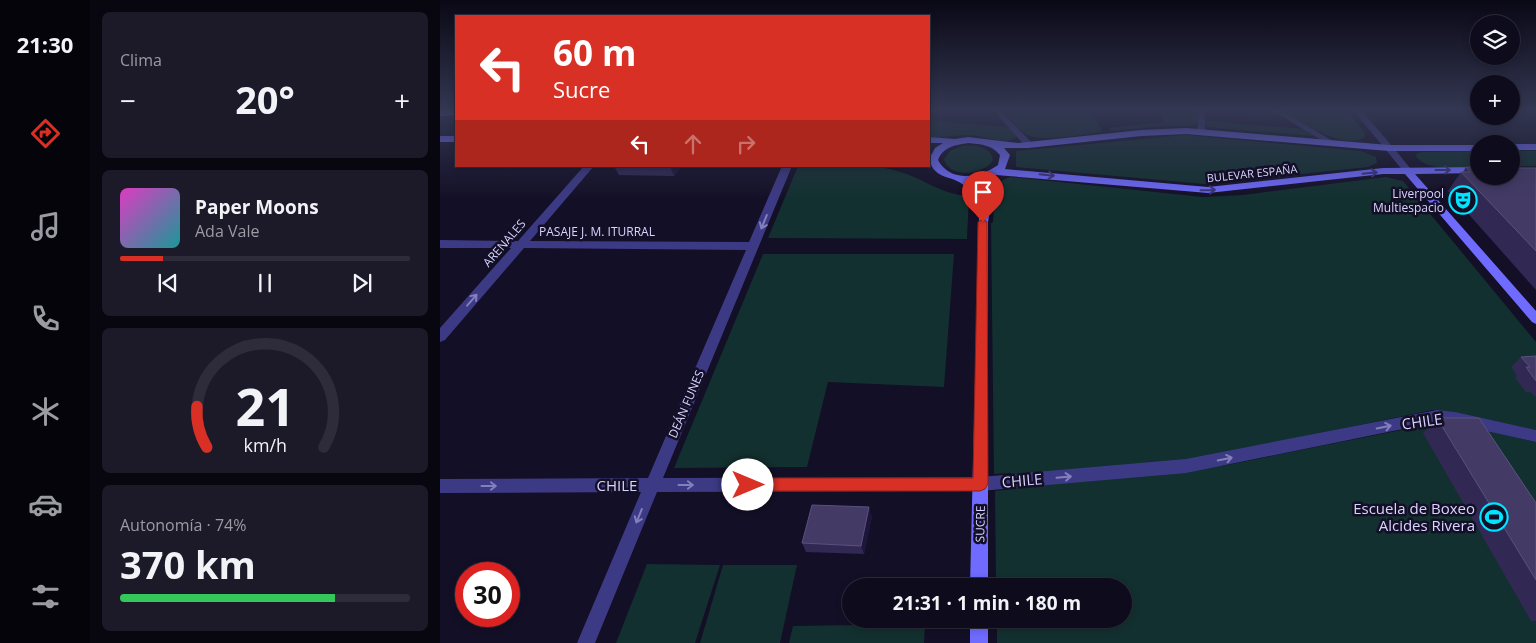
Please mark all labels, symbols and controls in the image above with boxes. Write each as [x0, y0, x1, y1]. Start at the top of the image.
map controls [1470, 15, 1520, 185]
button: layers [1470, 15, 1520, 65]
text: 21:30 [17, 29, 73, 59]
text: 60 m [553, 29, 636, 76]
icon: left [470, 35, 535, 100]
text: Clima [120, 49, 162, 71]
text: 20° [235, 73, 295, 125]
text: Sucre [553, 74, 610, 104]
button: + [1470, 75, 1520, 125]
text: − [120, 81, 136, 119]
text: + [394, 81, 410, 119]
icon: directions [28, 116, 63, 151]
icon: left [626, 130, 654, 158]
icon: ahead [679, 130, 707, 158]
icon: right [732, 130, 760, 158]
button: − [1470, 135, 1520, 185]
street label: BULEVAR ESPAÑA [1206, 161, 1298, 185]
one-way arrow [1434, 165, 1450, 175]
one-way arrow [1362, 168, 1378, 178]
one-way arrow [1038, 170, 1054, 180]
pin [962, 171, 1004, 222]
icon: arrive [969, 178, 997, 206]
one-way arrow [1200, 185, 1216, 194]
place label: Liverpool Multiespacio [1373, 185, 1444, 216]
theatre icon: Liverpool Multiespacio [1448, 185, 1478, 215]
text: Paper Moons [195, 194, 319, 220]
icon: music [28, 209, 63, 244]
one-way arrow [758, 214, 767, 229]
street label: ARENALES [479, 216, 529, 270]
text: Ada Vale [195, 220, 259, 242]
street label: PASAJE J. M. ITURRAL [539, 223, 655, 240]
icon: previous [154, 269, 182, 297]
icon: pause [251, 269, 279, 297]
icon: next [348, 269, 376, 297]
one-way arrow [467, 294, 478, 307]
icon: phone [28, 301, 63, 336]
street label: DEÁN FUNES [664, 367, 708, 441]
text: 21 [235, 370, 295, 441]
icon: climate [28, 394, 63, 429]
street label: CHILE [1400, 408, 1444, 434]
one-way arrow [1376, 421, 1392, 431]
text: km/h [243, 433, 287, 457]
one-way arrow [1217, 453, 1233, 463]
position arrow [721, 458, 773, 510]
street label: CHILE [1001, 468, 1043, 492]
one-way arrow [1056, 472, 1072, 481]
street label: CHILE [597, 475, 637, 495]
one-way arrow [678, 480, 694, 490]
one-way arrow [480, 481, 496, 491]
icon: car [28, 487, 63, 522]
place label: Escuela de Boxeo Alcides Rivera [1353, 498, 1475, 535]
sports icon: Escuela de Boxeo Alcides Rivera [1479, 502, 1509, 532]
street label: SUCRE [971, 505, 989, 543]
one-way arrow [633, 508, 643, 523]
text: Autonomía · 74% [120, 514, 246, 536]
text: 370 km [120, 538, 256, 590]
speed limit sign: 30 [455, 562, 520, 627]
icon: filters [28, 579, 63, 614]
text: 21:31 · 1 min · 180 m [893, 590, 1081, 616]

